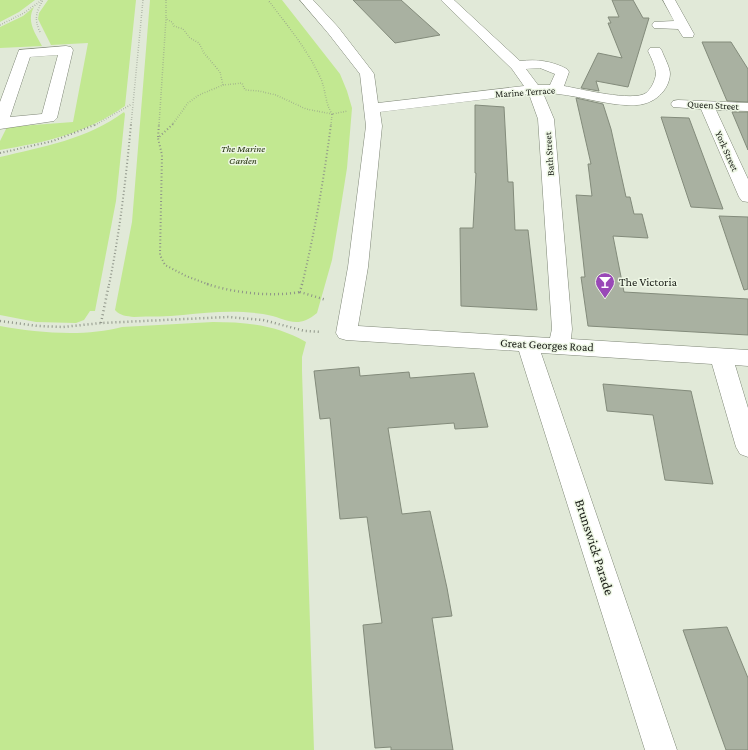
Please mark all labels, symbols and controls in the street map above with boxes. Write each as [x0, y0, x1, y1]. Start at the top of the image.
street label: Marine Terrace [495, 84, 556, 100]
street label: Queen Street [687, 98, 740, 112]
street label: York Street [713, 129, 741, 174]
street label: Bath Street [542, 131, 556, 176]
park label: The Marine Garden [221, 143, 265, 166]
bar icon: The Victoria [594, 271, 616, 299]
place label: The Victoria [619, 275, 678, 289]
street label: Great Georges Road [500, 336, 595, 354]
street label: Brunswick Parade [572, 497, 618, 597]

